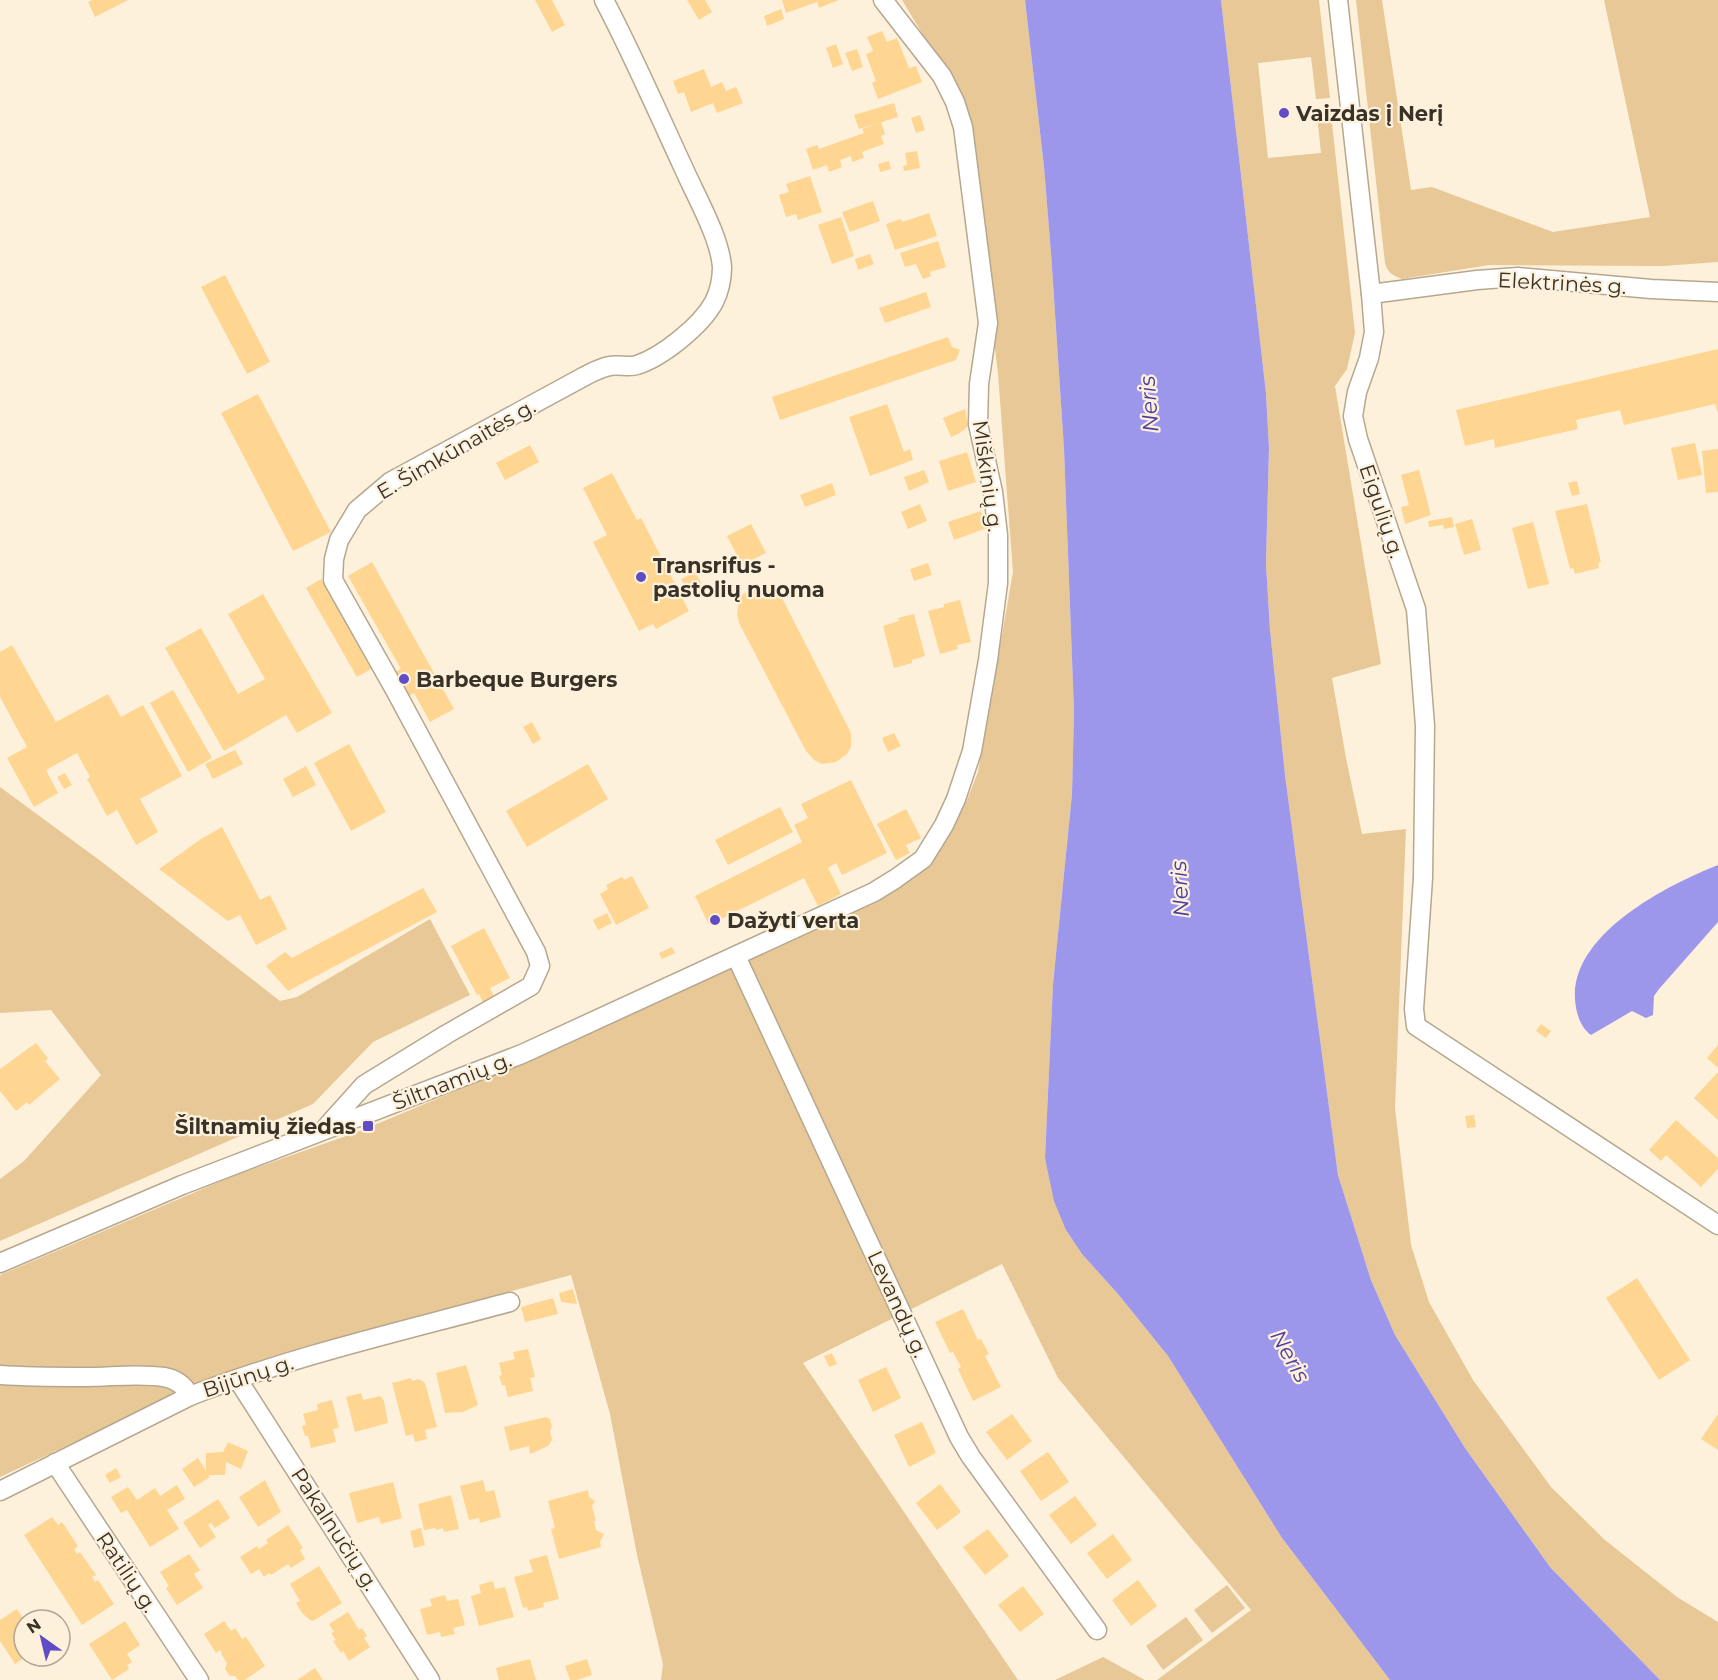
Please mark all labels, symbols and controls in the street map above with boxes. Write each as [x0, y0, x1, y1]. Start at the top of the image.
place label: Vaizdas į Nerį [1295, 101, 1443, 126]
marker: Vaizdas į Nerį [1277, 106, 1291, 120]
street label: Elektrinės g. [1497, 267, 1627, 299]
water label: Neris [1134, 375, 1164, 433]
street label: E. Šimkūnaitės g. [372, 393, 540, 505]
street label: Miškinių g. [968, 419, 1008, 533]
street label: Eigulių g. [1354, 461, 1410, 561]
place label: Transrifus - pastolių nuoma [653, 553, 825, 602]
marker: Transrifus - pastolių nuoma [634, 570, 648, 584]
place label: Barbeque Burgers [416, 667, 617, 692]
marker: Barbeque Burgers [397, 672, 411, 686]
water label: Neris [1165, 860, 1195, 918]
place label: Dažyti verta [727, 908, 859, 933]
marker: Dažyti verta [708, 913, 722, 927]
street label: Šiltnamių g. [389, 1047, 515, 1115]
place label: Šiltnamių žiedas [175, 1114, 356, 1139]
marker: Šiltnamių žiedas [361, 1119, 375, 1133]
street label: Levandų g. [862, 1247, 934, 1361]
water label: Neris [1264, 1325, 1316, 1387]
street label: Bijūnų g. [199, 1350, 297, 1402]
street label: Pakalnučių g. [286, 1463, 384, 1595]
street label: Ratilių g. [91, 1527, 163, 1617]
north arrow [12, 1608, 72, 1668]
text: N [23, 1614, 45, 1637]

